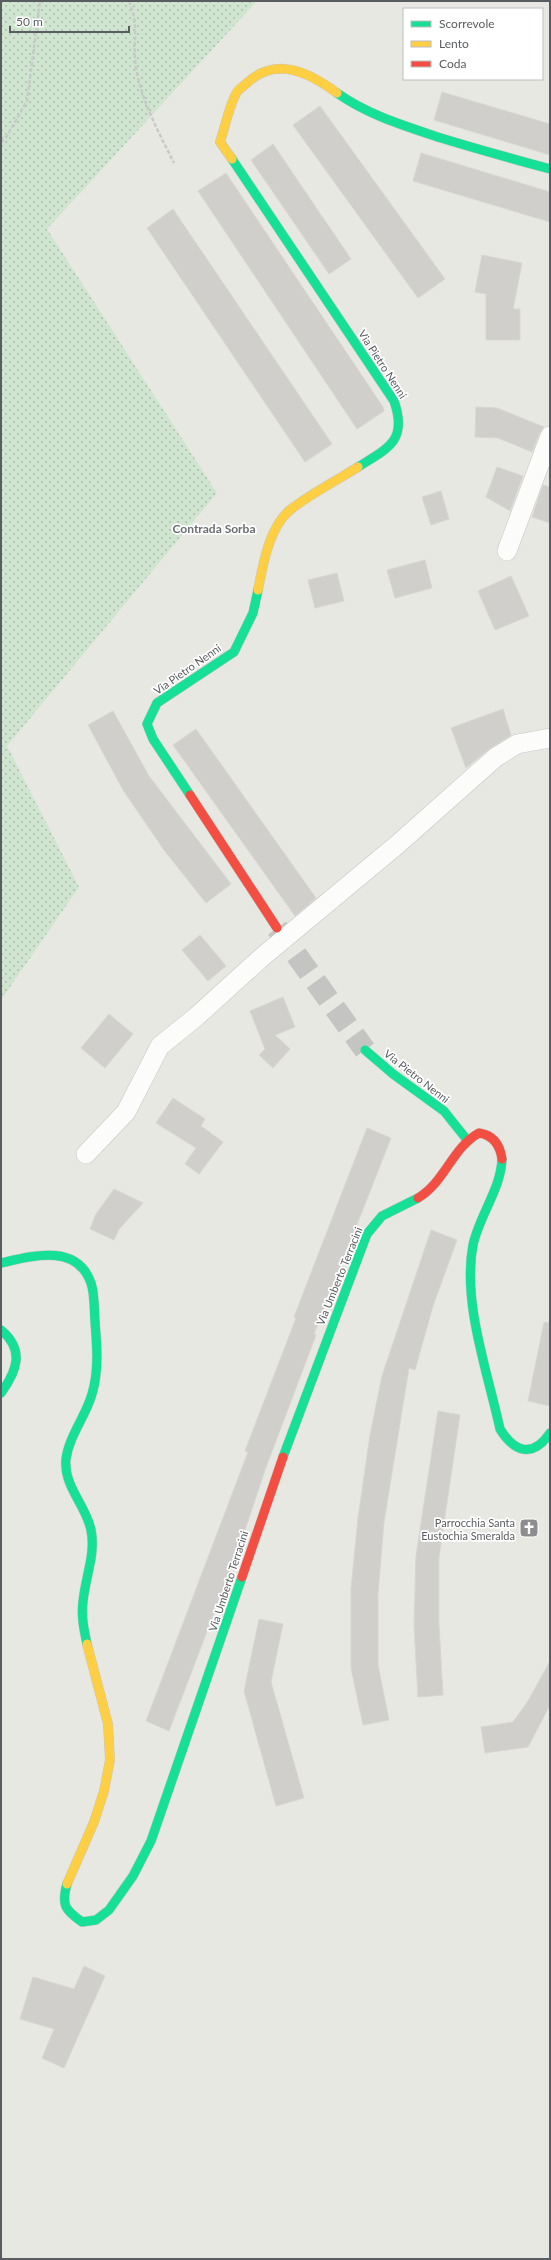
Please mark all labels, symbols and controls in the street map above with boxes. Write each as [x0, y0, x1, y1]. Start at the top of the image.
scale bar [10, 8, 129, 34]
legend [403, 8, 543, 80]
text: 50 m [16, 14, 43, 29]
text: Scorrevole [439, 16, 495, 31]
text: Lento [439, 36, 469, 51]
text: Coda [439, 56, 466, 71]
street label: Via Pietro Nenni [356, 327, 410, 401]
district label: Contrada Sorba [173, 521, 256, 536]
street label: Via Pietro Nenni [151, 641, 223, 697]
street label: Via Pietro Nenni [382, 1047, 452, 1106]
street label: Via Umberto Terracini [313, 1225, 365, 1327]
place label: Parrocchia Santa Eustochia Smeralda [421, 1516, 515, 1542]
church icon: Parrocchia Santa Eustochia Smeralda [518, 1517, 540, 1539]
street label: Via Umberto Terracini [206, 1529, 251, 1633]

